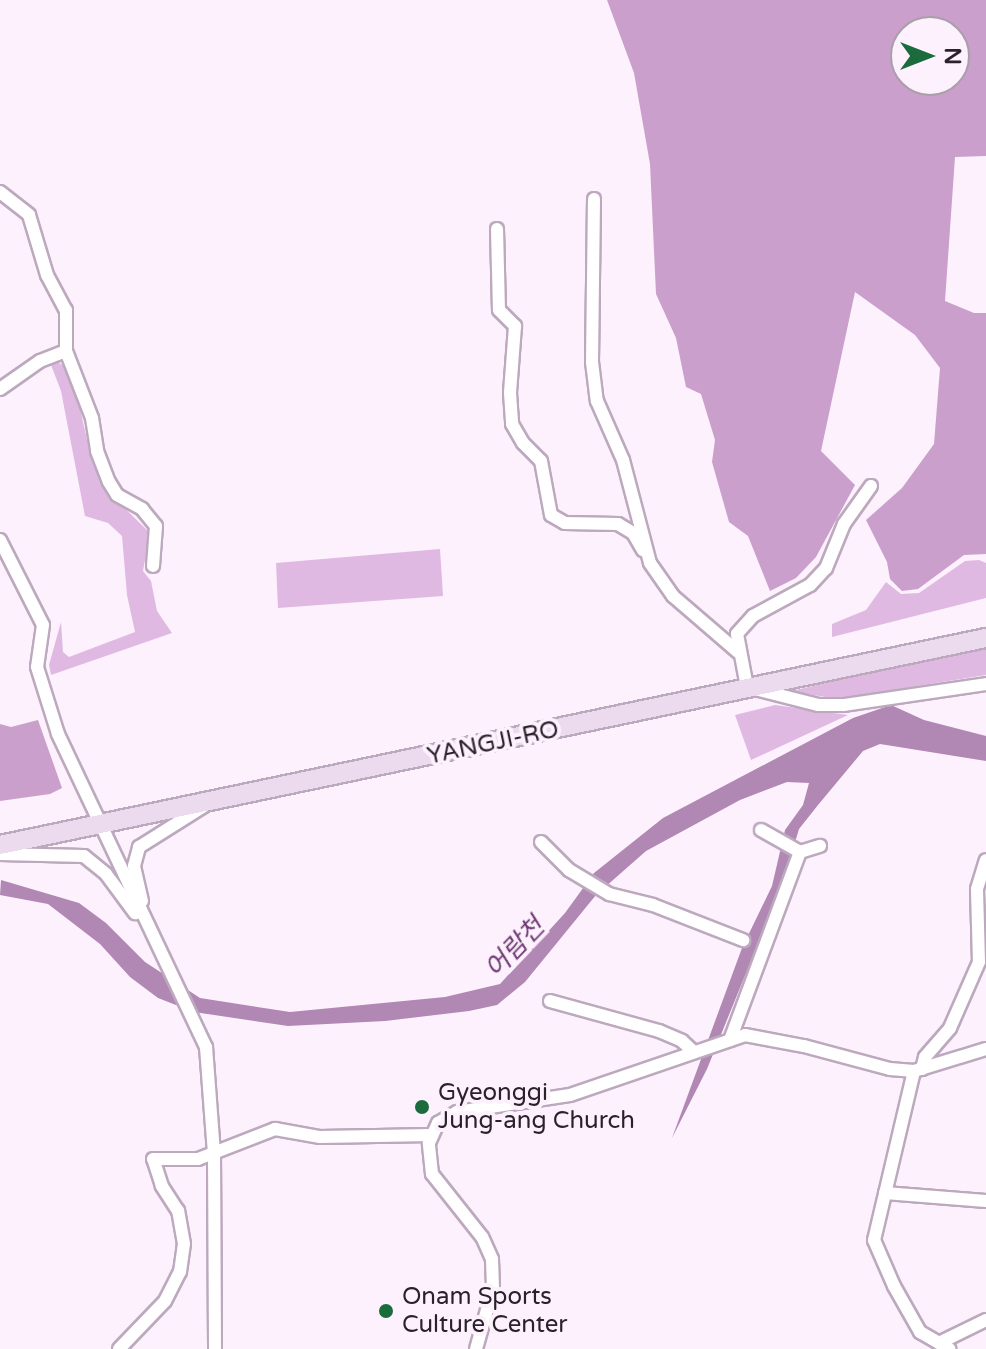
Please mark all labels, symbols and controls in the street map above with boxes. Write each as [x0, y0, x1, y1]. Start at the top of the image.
north arrow [890, 16, 970, 96]
text: N [939, 47, 965, 65]
street label: YANGJI-RO [425, 715, 561, 771]
water label: 어람천 [479, 911, 551, 985]
place label: Gyeonggi Jung-ang Church [438, 1079, 635, 1135]
marker: Gyeonggi Jung-ang Church [413, 1098, 431, 1116]
place label: Onam Sports Culture Center [402, 1283, 567, 1339]
marker: Onam Sports Culture Center [377, 1302, 395, 1320]

